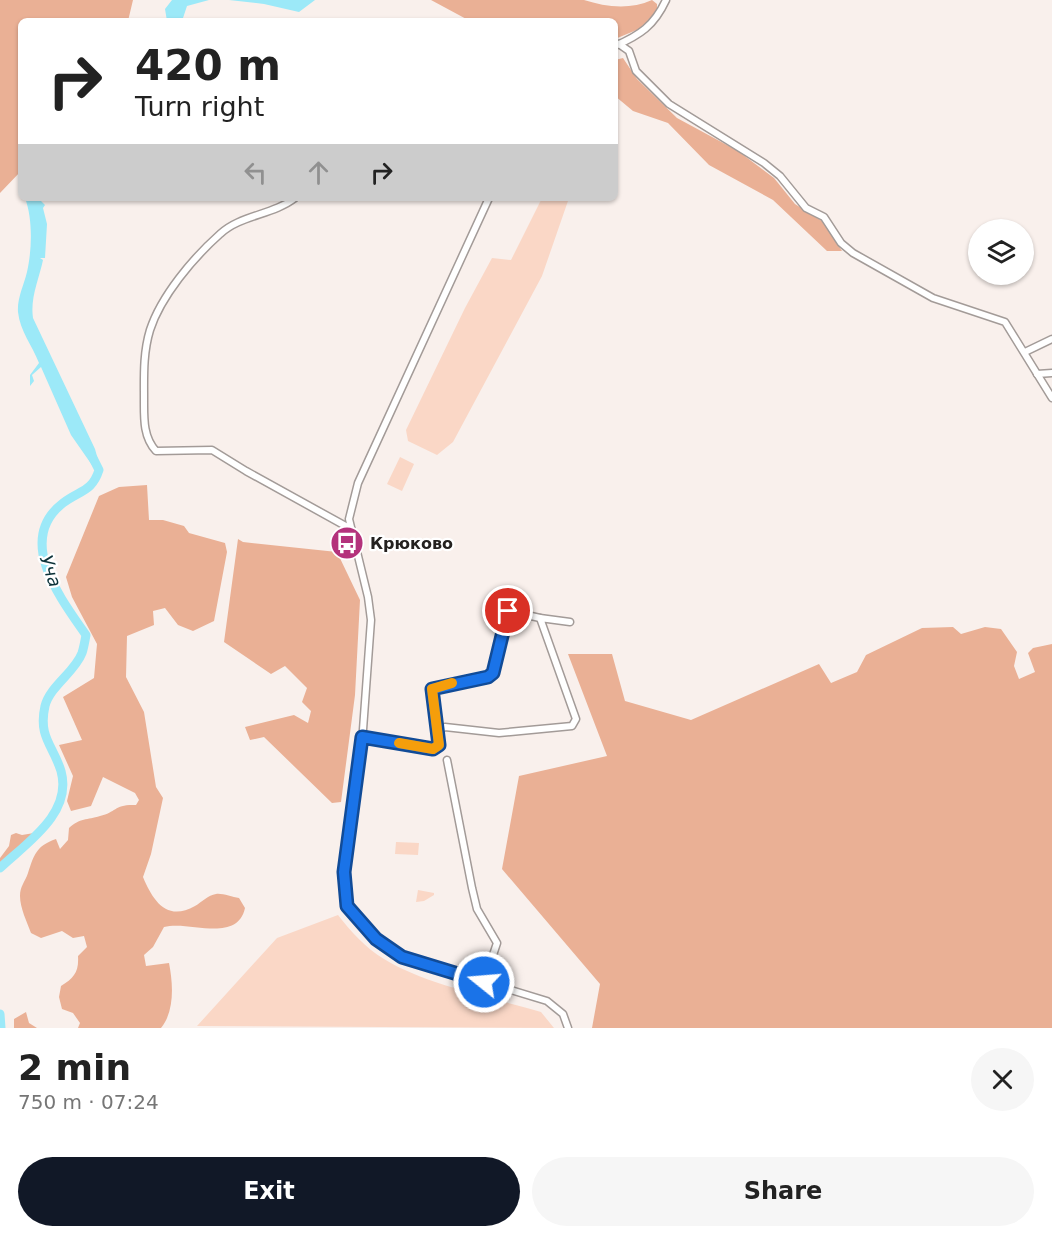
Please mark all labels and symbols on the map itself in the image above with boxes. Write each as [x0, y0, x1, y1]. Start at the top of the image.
bus stop icon: Крюково [329, 525, 365, 561]
place label: Крюково [370, 534, 453, 553]
water label: Уча [36, 552, 66, 590]
pin [482, 585, 533, 636]
position arrow [452, 950, 516, 1014]

